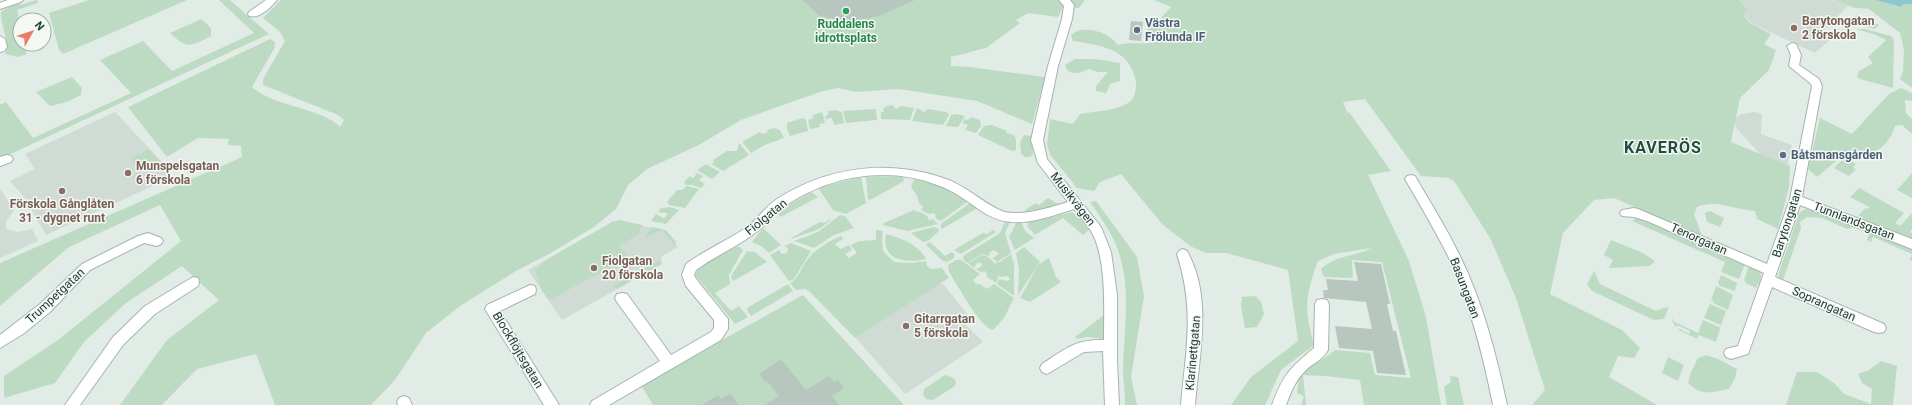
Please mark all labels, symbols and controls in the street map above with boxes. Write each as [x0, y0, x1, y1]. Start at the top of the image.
marker: Ruddalens idrottsplats [841, 6, 851, 16]
north arrow [12, 12, 52, 52]
place label: Barytongatan 2 förskola [1802, 14, 1875, 42]
place label: Västra Frölunda IF [1145, 16, 1206, 44]
place label: Ruddalens idrottsplats [815, 17, 877, 45]
text: N [32, 19, 47, 33]
marker: Barytongatan 2 förskola [1789, 23, 1799, 33]
marker: Västra Frölunda IF [1132, 25, 1142, 35]
district label: KAVERÖS [1624, 138, 1702, 157]
place label: Båtsmansgården [1791, 148, 1883, 162]
marker: Båtsmansgården [1778, 150, 1788, 160]
place label: Munspelsgatan 6 förskola [136, 159, 219, 187]
marker: Munspelsgatan 6 förskola [123, 168, 133, 178]
street label: Musikvägen [1048, 169, 1098, 229]
marker: Förskola Gånglåten 31 - dygnet runt [57, 186, 67, 196]
street label: Barytongatan [1769, 187, 1805, 259]
street label: Fiolgatan [742, 196, 790, 238]
place label: Förskola Gånglåten 31 - dygnet runt [10, 197, 115, 225]
street label: Tunnlandsgatan [1811, 199, 1897, 243]
street label: Tenorgatan [1668, 220, 1730, 258]
place label: Fiolgatan 20 förskola [602, 254, 664, 282]
street label: Basungatan [1447, 256, 1483, 320]
marker: Fiolgatan 20 förskola [589, 263, 599, 273]
street label: Trumpetgatan [23, 265, 87, 327]
street label: Soprangatan [1790, 284, 1858, 324]
street label: Blockflöjtsgatan [490, 309, 546, 391]
place label: Gitarrgatan 5 förskola [914, 312, 975, 340]
street label: Klarinettgatan [1183, 315, 1203, 391]
marker: Gitarrgatan 5 förskola [901, 321, 911, 331]

